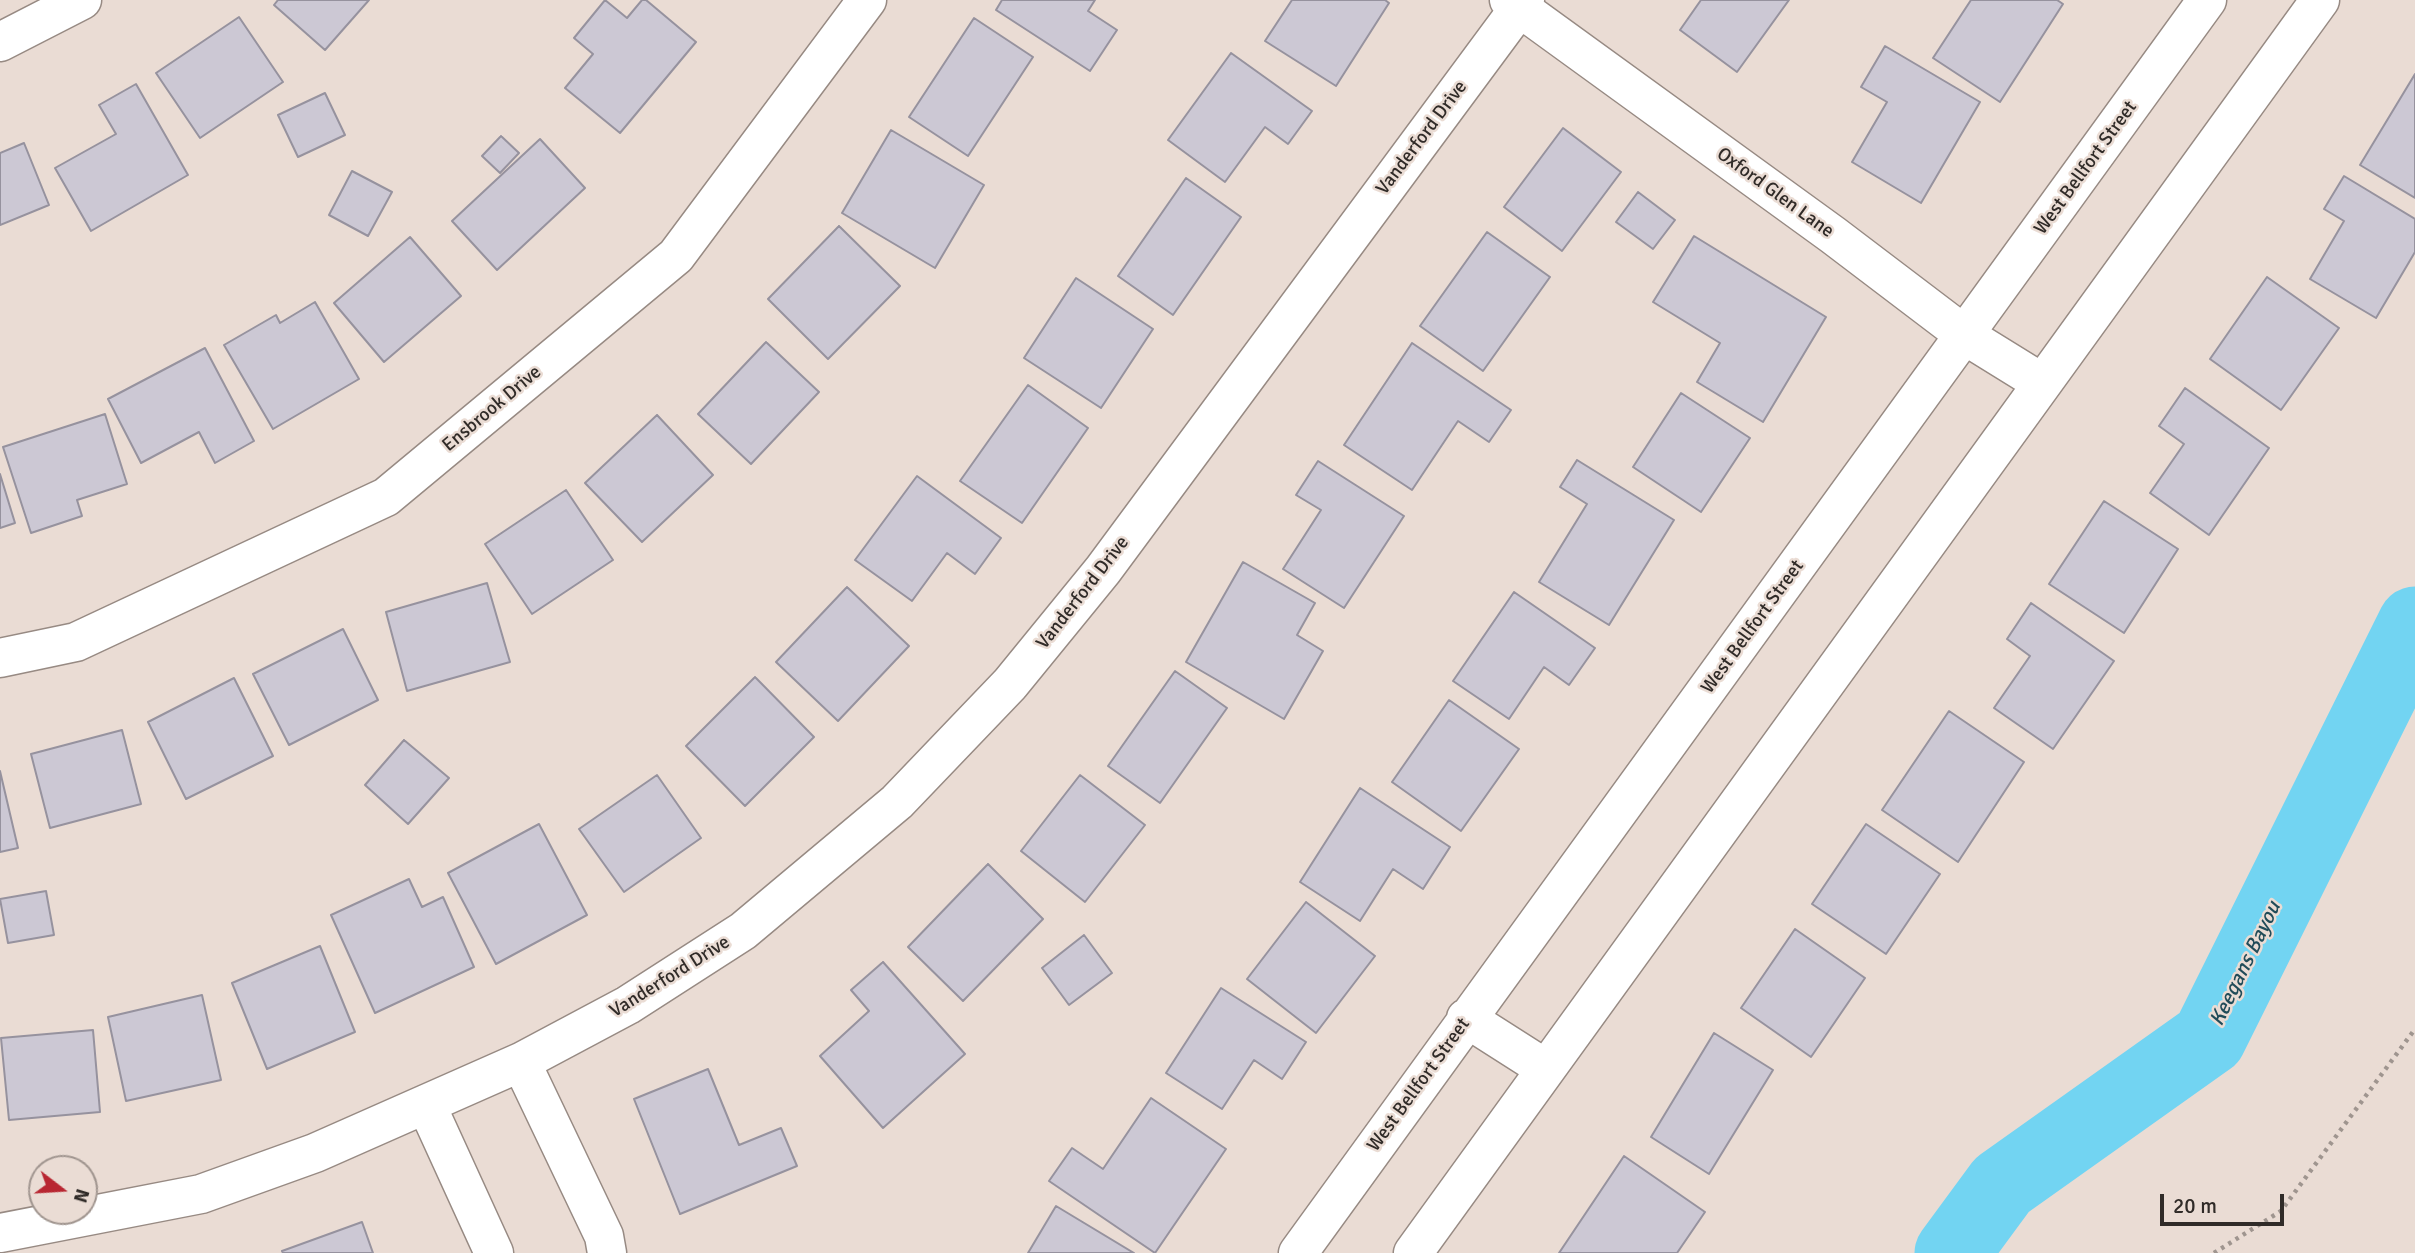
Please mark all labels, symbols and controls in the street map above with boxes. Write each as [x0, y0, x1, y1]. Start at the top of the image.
street label: Vanderford Drive [1372, 76, 1472, 200]
street label: West Bellfort Street [2030, 97, 2142, 239]
street label: Oxford Glen Lane [1712, 143, 1838, 243]
street label: Ensbrook Drive [438, 361, 546, 457]
street label: Vanderford Drive [1032, 532, 1134, 654]
street label: West Bellfort Street [1697, 556, 1809, 698]
water label: Keegans Bayou [2205, 898, 2287, 1030]
street label: Vanderford Drive [606, 931, 734, 1023]
street label: West Bellfort Street [1363, 1014, 1475, 1156]
north arrow [28, 1155, 98, 1225]
scale bar [2163, 1180, 2287, 1224]
text: N [68, 1186, 95, 1205]
text: 20 m [2173, 1193, 2217, 1219]

